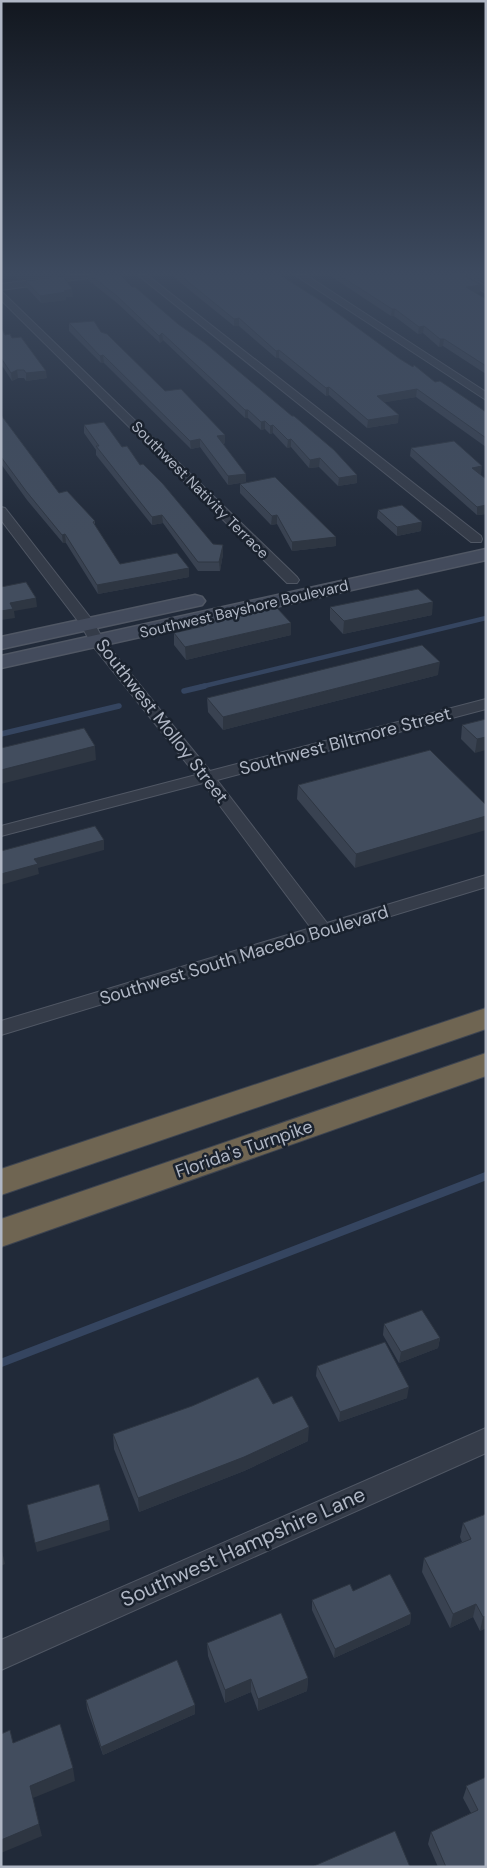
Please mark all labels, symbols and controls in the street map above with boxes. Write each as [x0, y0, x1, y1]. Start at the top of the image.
street label: Southwest Nativity Terrace [127, 417, 273, 563]
street label: Southwest Bayshore Boulevard [138, 575, 350, 643]
street label: Southwest Molloy Street [90, 634, 234, 808]
street label: Southwest Biltmore Street [236, 701, 454, 781]
street label: Southwest South Macedo Boulevard [97, 900, 391, 1010]
street label: Florida's Turnpike [172, 1114, 316, 1184]
street label: Southwest Hampshire Lane [116, 1480, 370, 1614]

